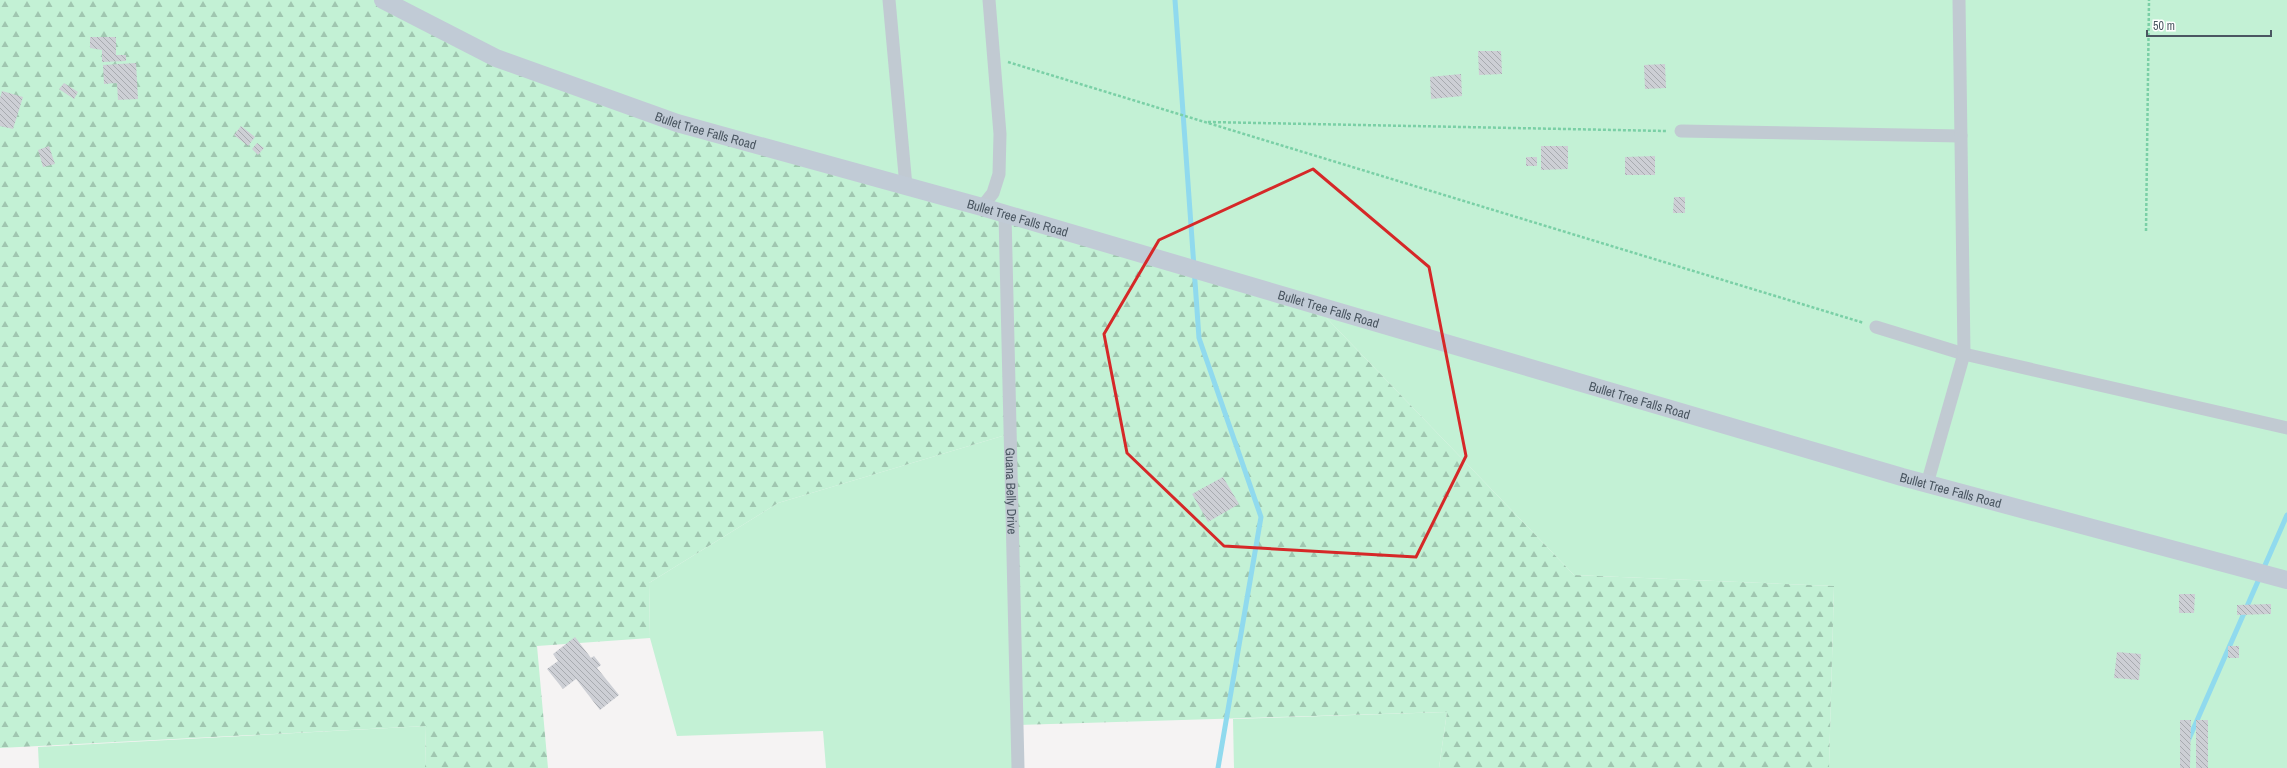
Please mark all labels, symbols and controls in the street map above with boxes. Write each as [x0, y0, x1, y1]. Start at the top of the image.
scale bar [2147, 12, 2271, 38]
text: 50 m [2153, 18, 2175, 34]
street label: Bullet Tree Falls Road [653, 107, 758, 153]
street label: Bullet Tree Falls Road [965, 195, 1070, 240]
street label: Bullet Tree Falls Road [1276, 286, 1381, 332]
street label: Bullet Tree Falls Road [1587, 377, 1692, 423]
street label: Guana Belly Drive [1002, 447, 1021, 535]
street label: Bullet Tree Falls Road [1898, 468, 2004, 512]

